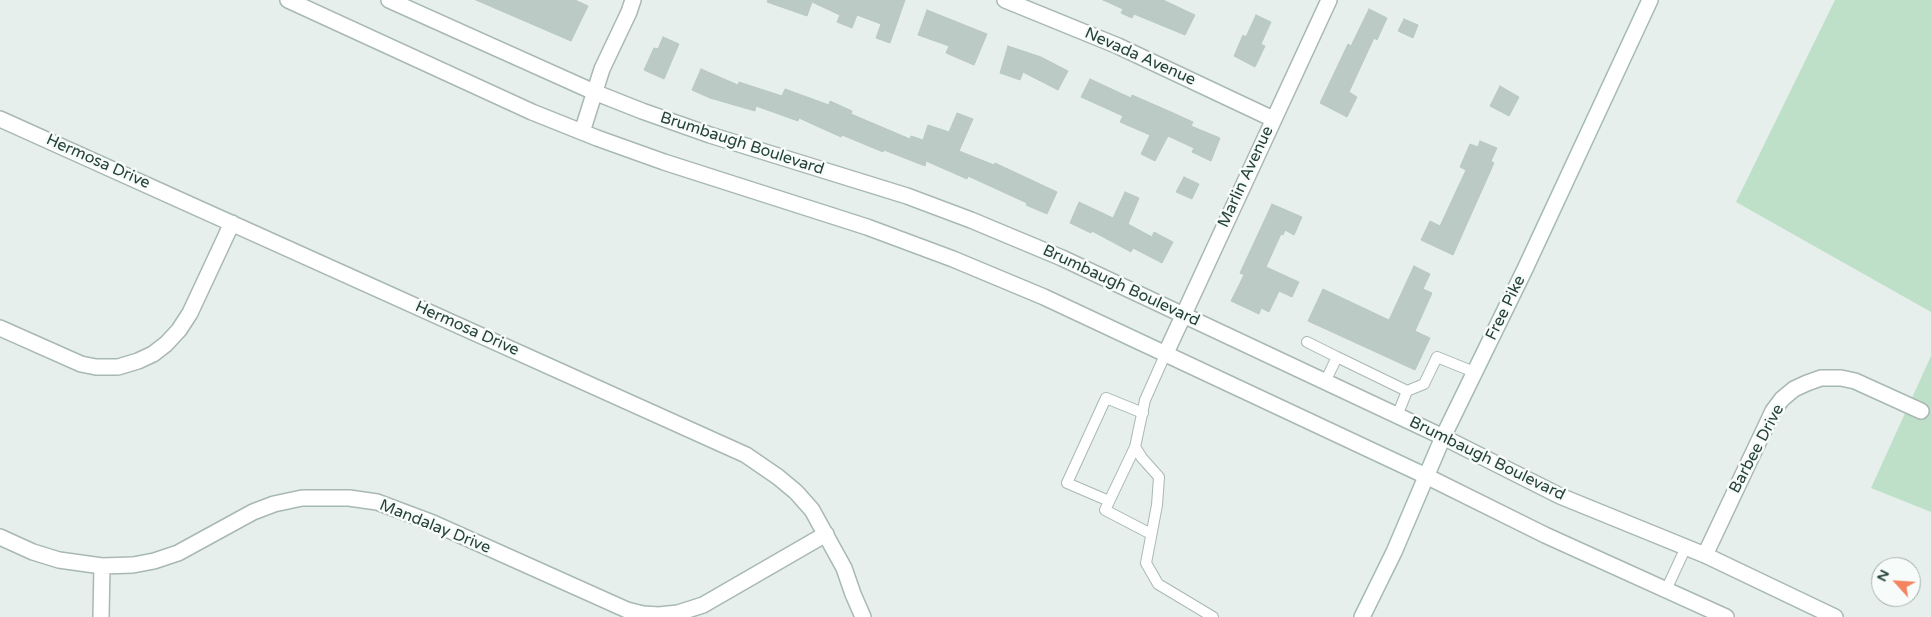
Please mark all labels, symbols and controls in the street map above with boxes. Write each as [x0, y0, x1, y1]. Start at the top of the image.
street label: Nevada Avenue [1082, 24, 1198, 90]
street label: Brumbaugh Boulevard [658, 108, 826, 180]
street label: Marlin Avenue [1214, 123, 1278, 231]
street label: Hermosa Drive [43, 131, 153, 193]
street label: Brumbaugh Boulevard [1039, 241, 1203, 331]
street label: Free Pike [1482, 272, 1530, 344]
street label: Hermosa Drive [412, 298, 522, 360]
street label: Barbee Drive [1726, 401, 1788, 497]
street label: Brumbaugh Boulevard [1406, 413, 1568, 505]
street label: Mandalay Drive [377, 496, 493, 558]
north arrow [1871, 557, 1921, 607]
text: N [1873, 567, 1893, 584]

